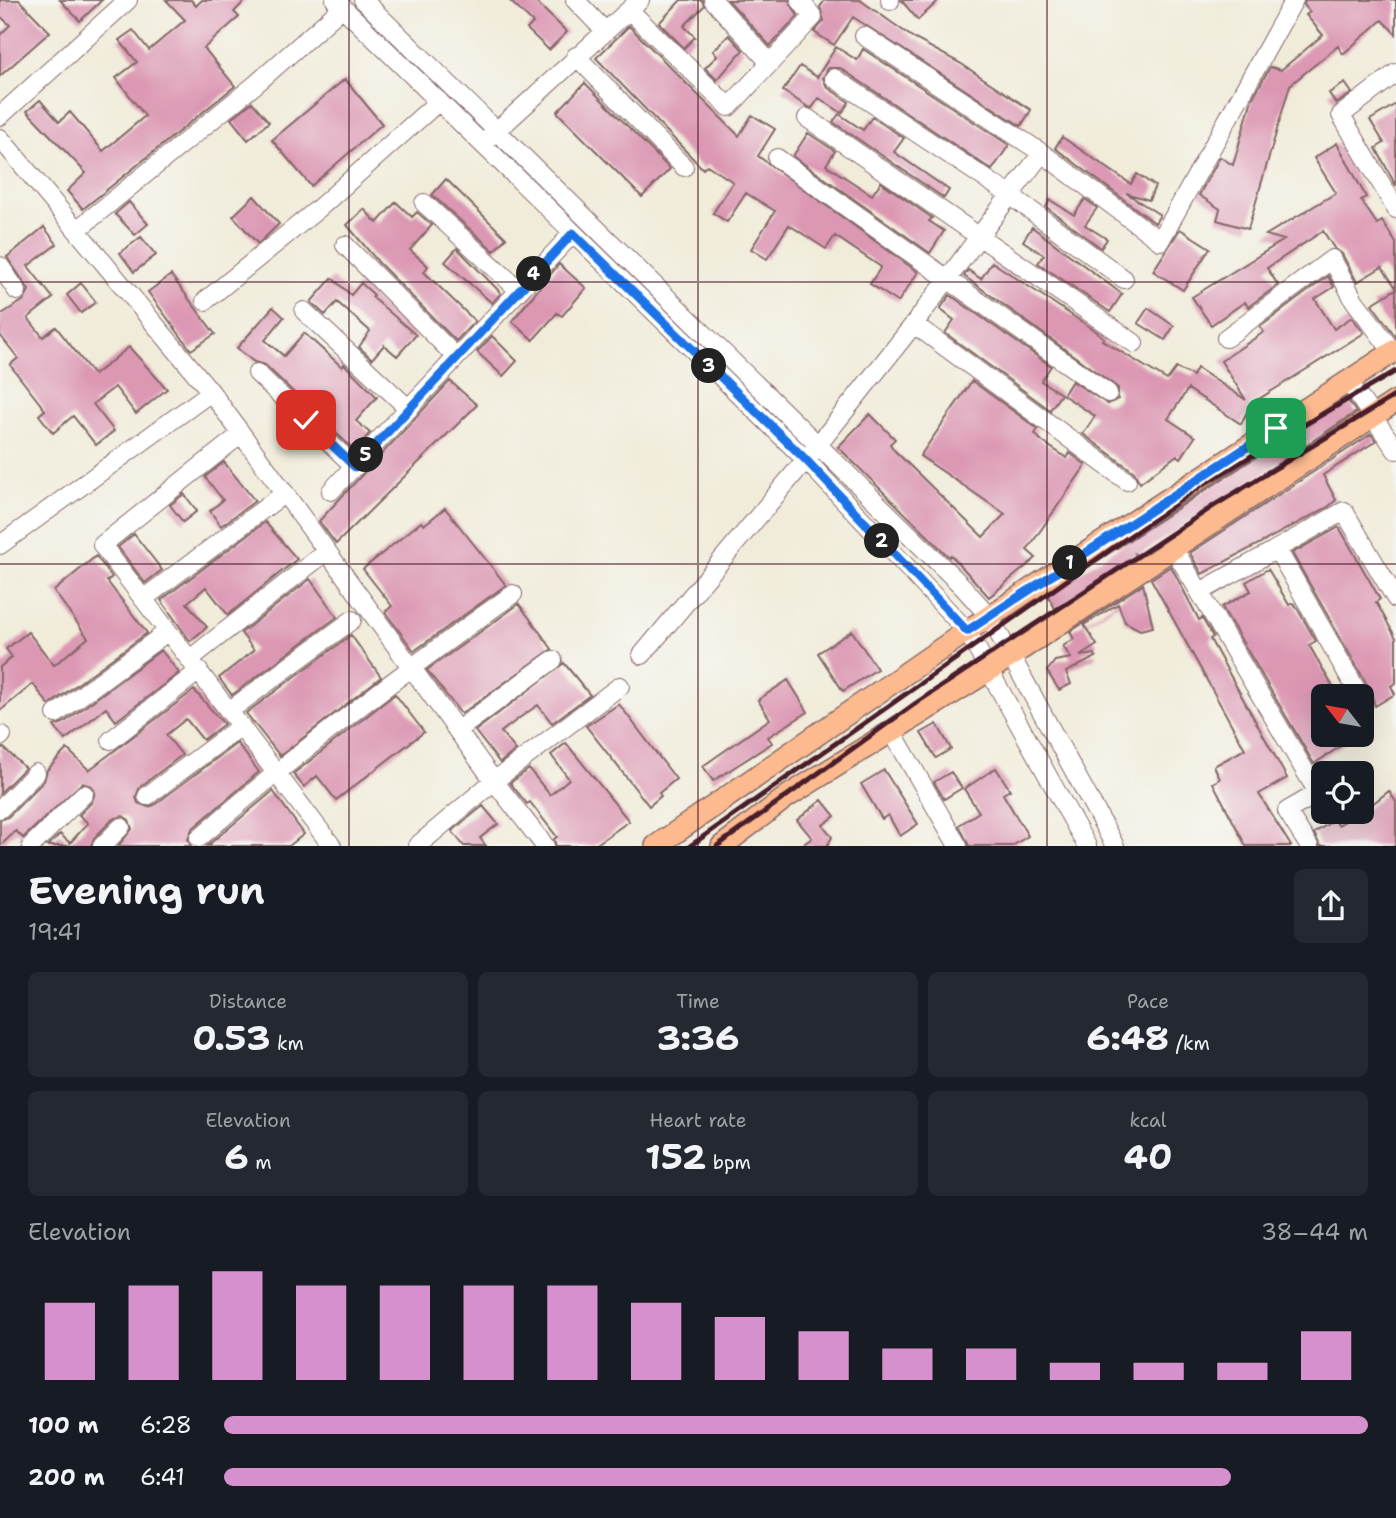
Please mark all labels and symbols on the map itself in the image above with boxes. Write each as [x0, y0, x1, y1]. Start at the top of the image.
pin: 4 [516, 256, 552, 292]
pin: 3 [692, 348, 726, 384]
pin [276, 390, 336, 450]
pin [1246, 398, 1306, 458]
pin: 5 [348, 438, 384, 472]
pin: 2 [864, 524, 900, 558]
pin: 1 [1052, 546, 1088, 580]
north arrow [1311, 684, 1374, 747]

